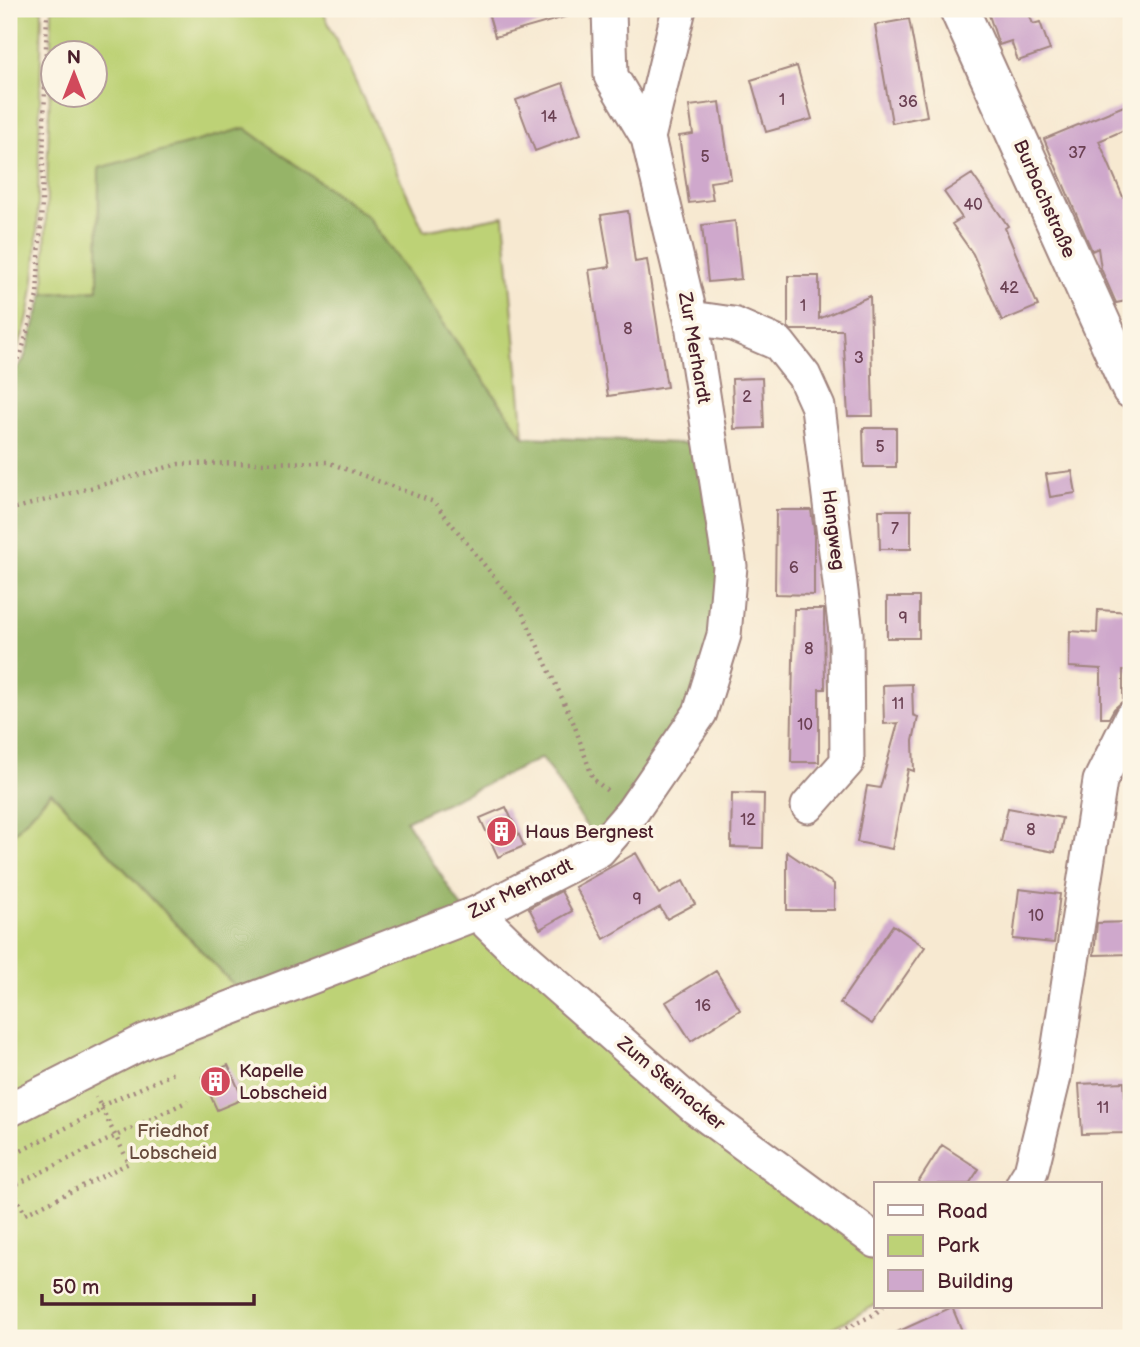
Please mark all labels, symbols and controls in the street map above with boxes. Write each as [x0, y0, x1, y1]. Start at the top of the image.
north arrow [38, 38, 108, 108]
text: N [67, 47, 81, 70]
house number: 1 [779, 91, 785, 110]
house number: 36 [898, 93, 918, 112]
house number: 14 [541, 108, 557, 127]
street label: Burbachstraße [1008, 136, 1080, 262]
house number: 37 [1068, 144, 1086, 163]
house number: 5 [700, 148, 710, 167]
house number: 40 [963, 196, 983, 215]
house number: 42 [999, 279, 1019, 298]
street label: Zur Merhardt [673, 289, 715, 406]
house number: 1 [800, 297, 806, 316]
house number: 8 [623, 320, 633, 339]
house number: 3 [854, 349, 864, 368]
house number: 2 [742, 388, 752, 407]
house number: 5 [875, 438, 885, 457]
street label: Hangweg [817, 488, 849, 572]
house number: 7 [891, 520, 899, 539]
house number: 6 [789, 559, 799, 578]
house number: 9 [898, 609, 908, 628]
house number: 8 [804, 640, 814, 659]
house number: 11 [892, 695, 904, 714]
house number: 10 [797, 716, 813, 735]
house number: 12 [740, 811, 756, 830]
building icon: Haus Bergnest [485, 815, 519, 849]
place label: Haus Bergnest [525, 821, 654, 844]
house number: 8 [1026, 821, 1036, 840]
street label: Zur Merhardt [464, 854, 577, 924]
house number: 9 [632, 890, 642, 909]
house number: 10 [1028, 907, 1044, 926]
house number: 16 [695, 997, 711, 1016]
street label: Zum Steinacker [612, 1032, 730, 1136]
place label: Kapelle Lobscheid [239, 1060, 327, 1105]
building icon: Kapelle Lobscheid [199, 1065, 233, 1099]
house number: 11 [1097, 1099, 1109, 1118]
park label: Friedhof Lobscheid [129, 1120, 217, 1165]
legend [874, 1182, 1102, 1308]
text: Road [937, 1199, 988, 1224]
text: Park [937, 1233, 980, 1258]
scale bar [42, 1263, 254, 1307]
text: Building [937, 1269, 1013, 1294]
text: 50 m [52, 1275, 99, 1300]

